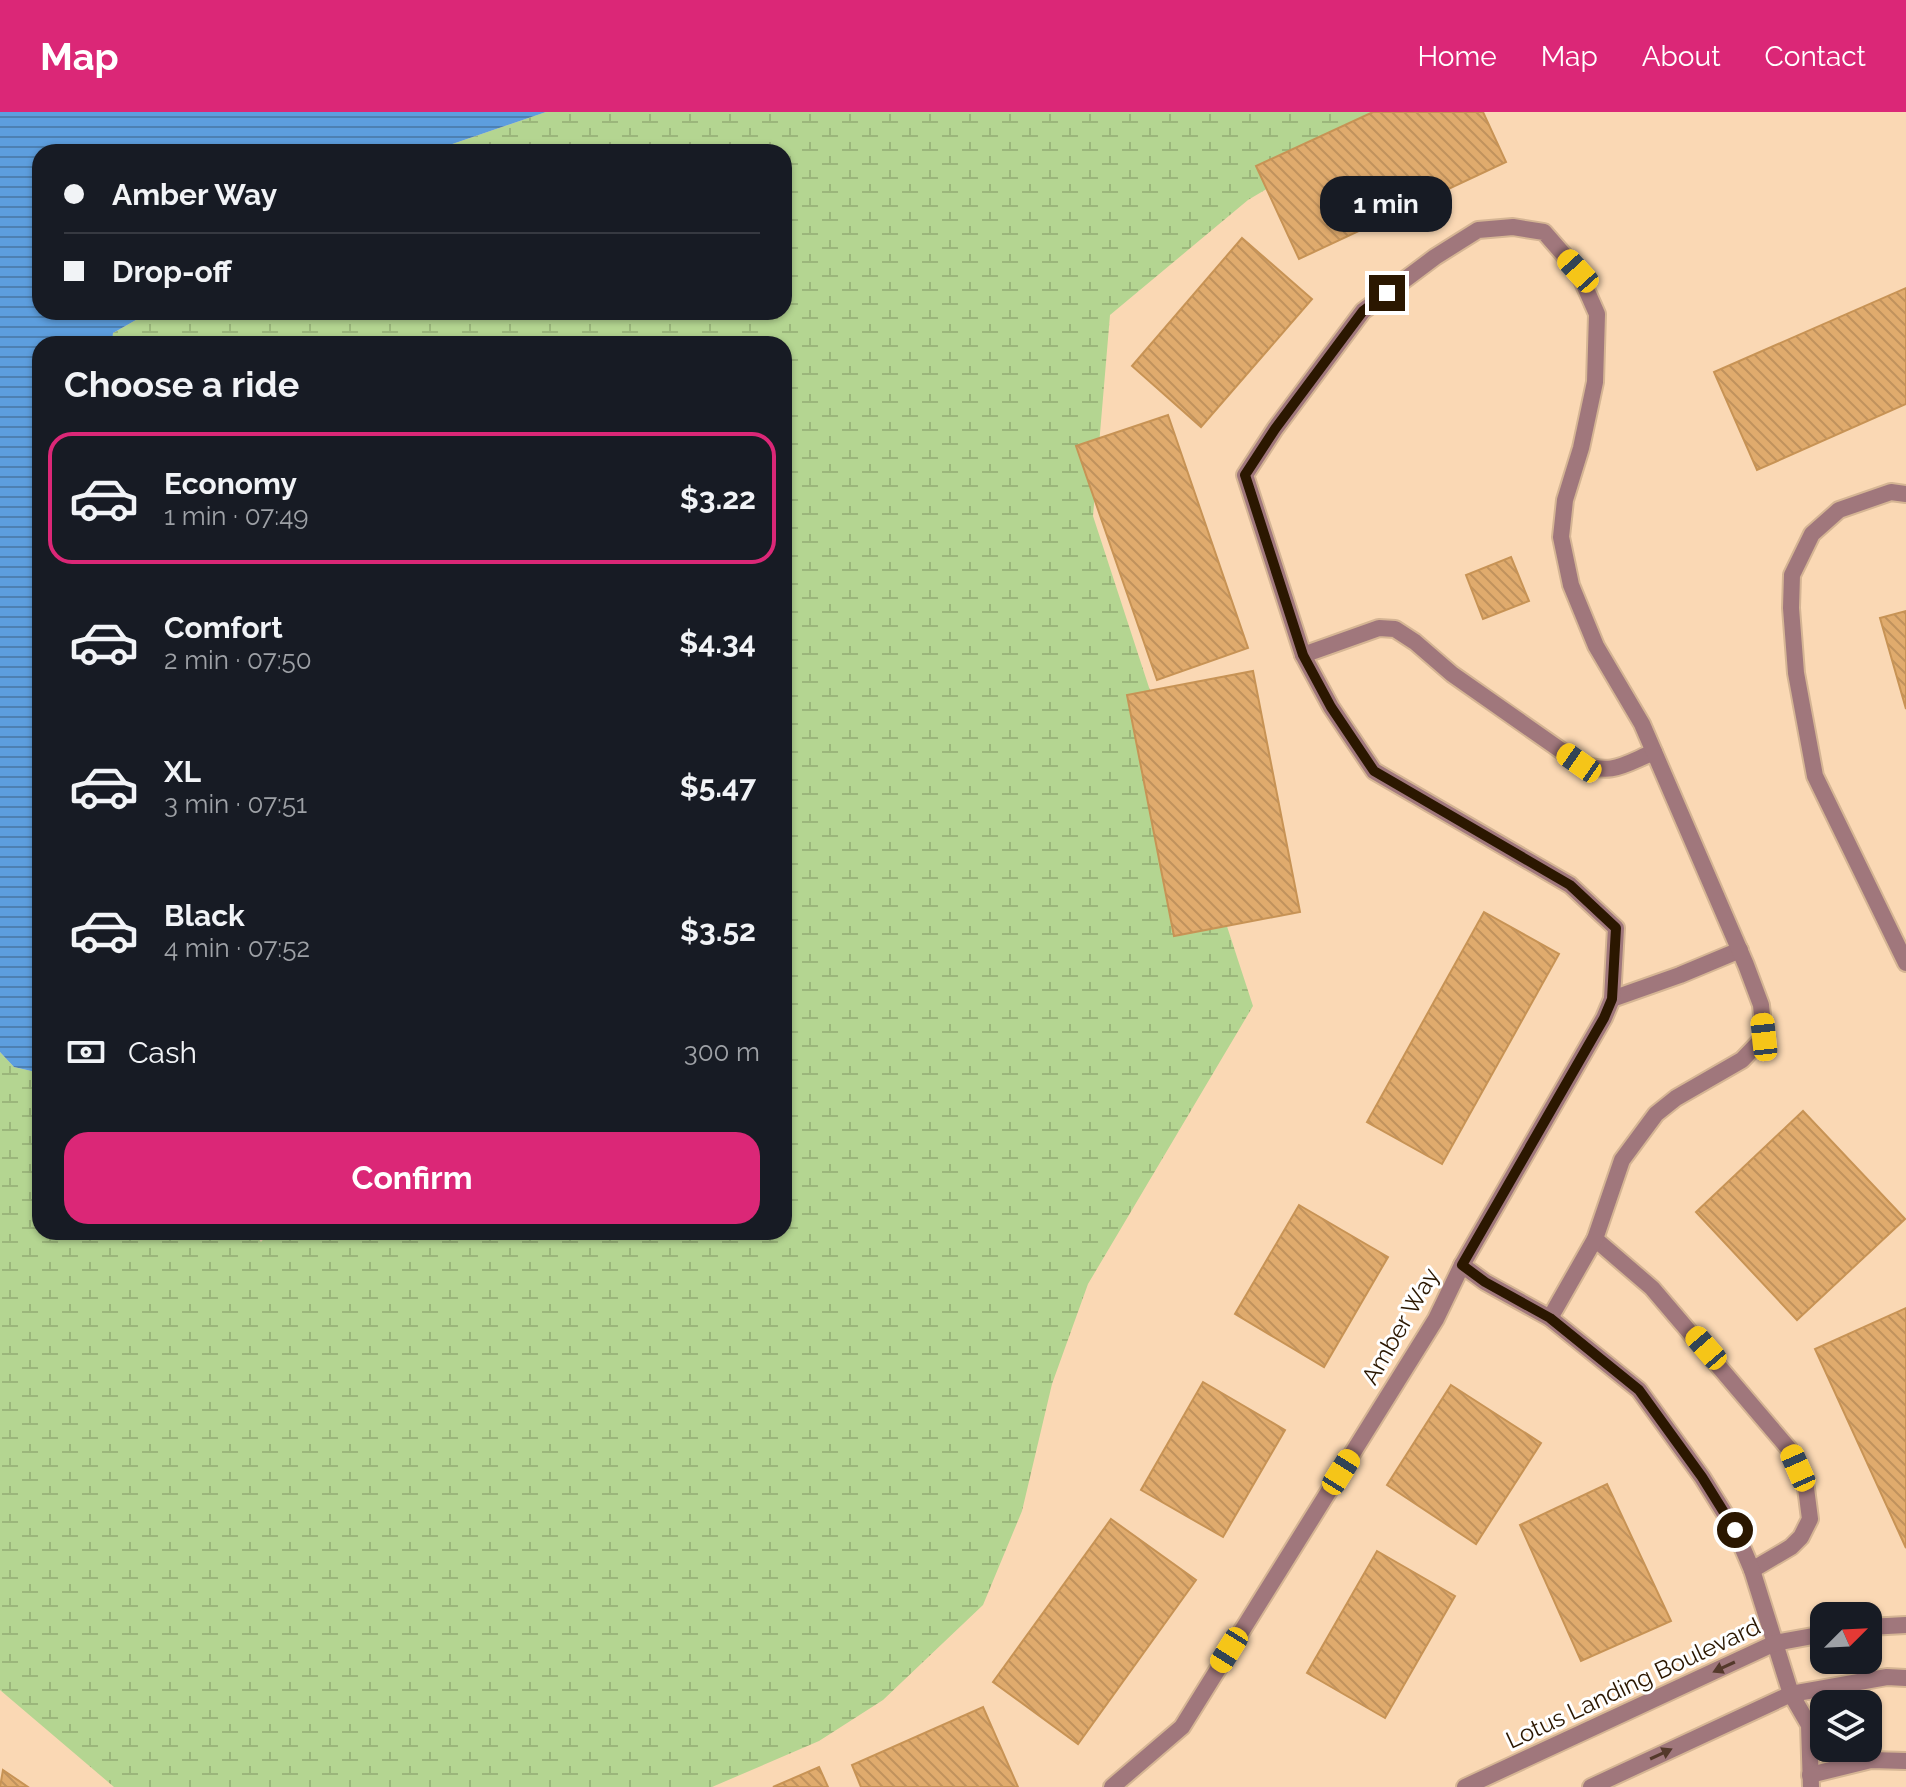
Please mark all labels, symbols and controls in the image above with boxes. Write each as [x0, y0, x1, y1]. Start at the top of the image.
text: Map [40, 34, 119, 79]
text: Home [1417, 40, 1497, 73]
text: Map [1541, 40, 1598, 73]
text: About [1642, 40, 1721, 73]
text: Contact [1765, 40, 1866, 73]
text: Amber Way [112, 177, 277, 212]
callout: 1 min [1321, 177, 1453, 233]
text: 1 min [1353, 189, 1419, 219]
car [1553, 245, 1603, 297]
text: Drop-off [112, 254, 232, 289]
route end [1369, 275, 1405, 311]
text: Choose a ride [64, 363, 299, 405]
icon: car [68, 462, 140, 534]
text: Economy [164, 466, 297, 501]
text: $3.22 [680, 481, 756, 516]
text: 1 min · 07:49 [164, 501, 309, 531]
icon: car [68, 606, 140, 678]
text: Comfort [164, 610, 283, 645]
text: $4.34 [679, 625, 756, 660]
text: 2 min · 07:50 [164, 645, 312, 675]
car [1552, 739, 1606, 787]
icon: car [68, 750, 140, 822]
text: XL [164, 754, 201, 789]
text: $5.47 [680, 769, 756, 804]
text: 3 min · 07:51 [164, 789, 307, 819]
icon: car [68, 894, 140, 966]
text: Black [164, 898, 245, 933]
text: $3.52 [680, 913, 756, 948]
text: 4 min · 07:52 [164, 933, 310, 963]
car [1750, 1012, 1778, 1062]
icon: cash [64, 1030, 108, 1074]
text: Cash [128, 1035, 197, 1070]
text: 300 m [684, 1037, 760, 1067]
button: Confirm [64, 1132, 760, 1224]
street label: Amber Way [1355, 1263, 1445, 1389]
car [1681, 1322, 1731, 1374]
car [1777, 1441, 1819, 1495]
car [1318, 1445, 1364, 1499]
route start [1717, 1512, 1753, 1548]
north arrow [1810, 1602, 1882, 1674]
map controls [1810, 1602, 1882, 1762]
street label: Lotus Landing Boulevard [1501, 1611, 1765, 1755]
car [1206, 1623, 1252, 1677]
one-way arrow [1712, 1660, 1736, 1673]
button: layers [1810, 1690, 1882, 1762]
one-way arrow [1650, 1747, 1673, 1761]

